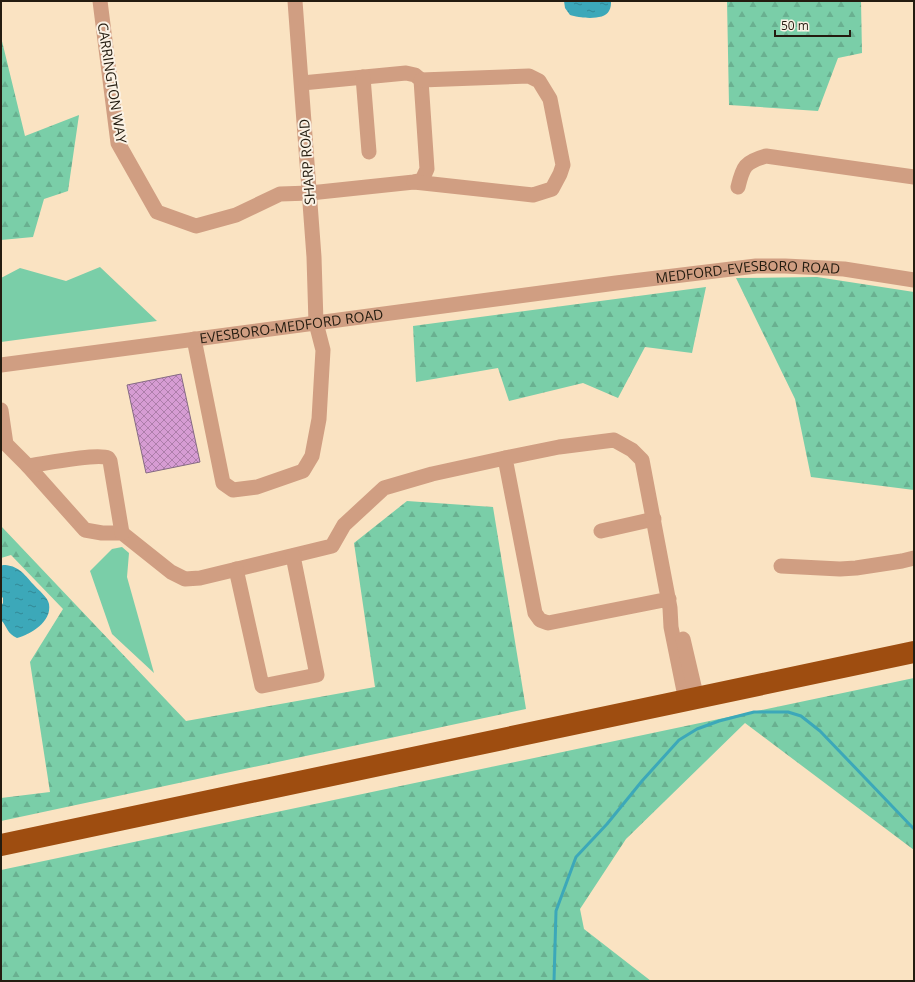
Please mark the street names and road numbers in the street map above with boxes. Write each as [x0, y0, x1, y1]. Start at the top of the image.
street label: CARRINGTON WAY [94, 21, 131, 145]
street label: SHARP ROAD [294, 118, 319, 206]
street label: MEDFORD-EVESBORO ROAD [654, 256, 841, 287]
street label: EVESBORO-MEDFORD ROAD [198, 304, 384, 347]

